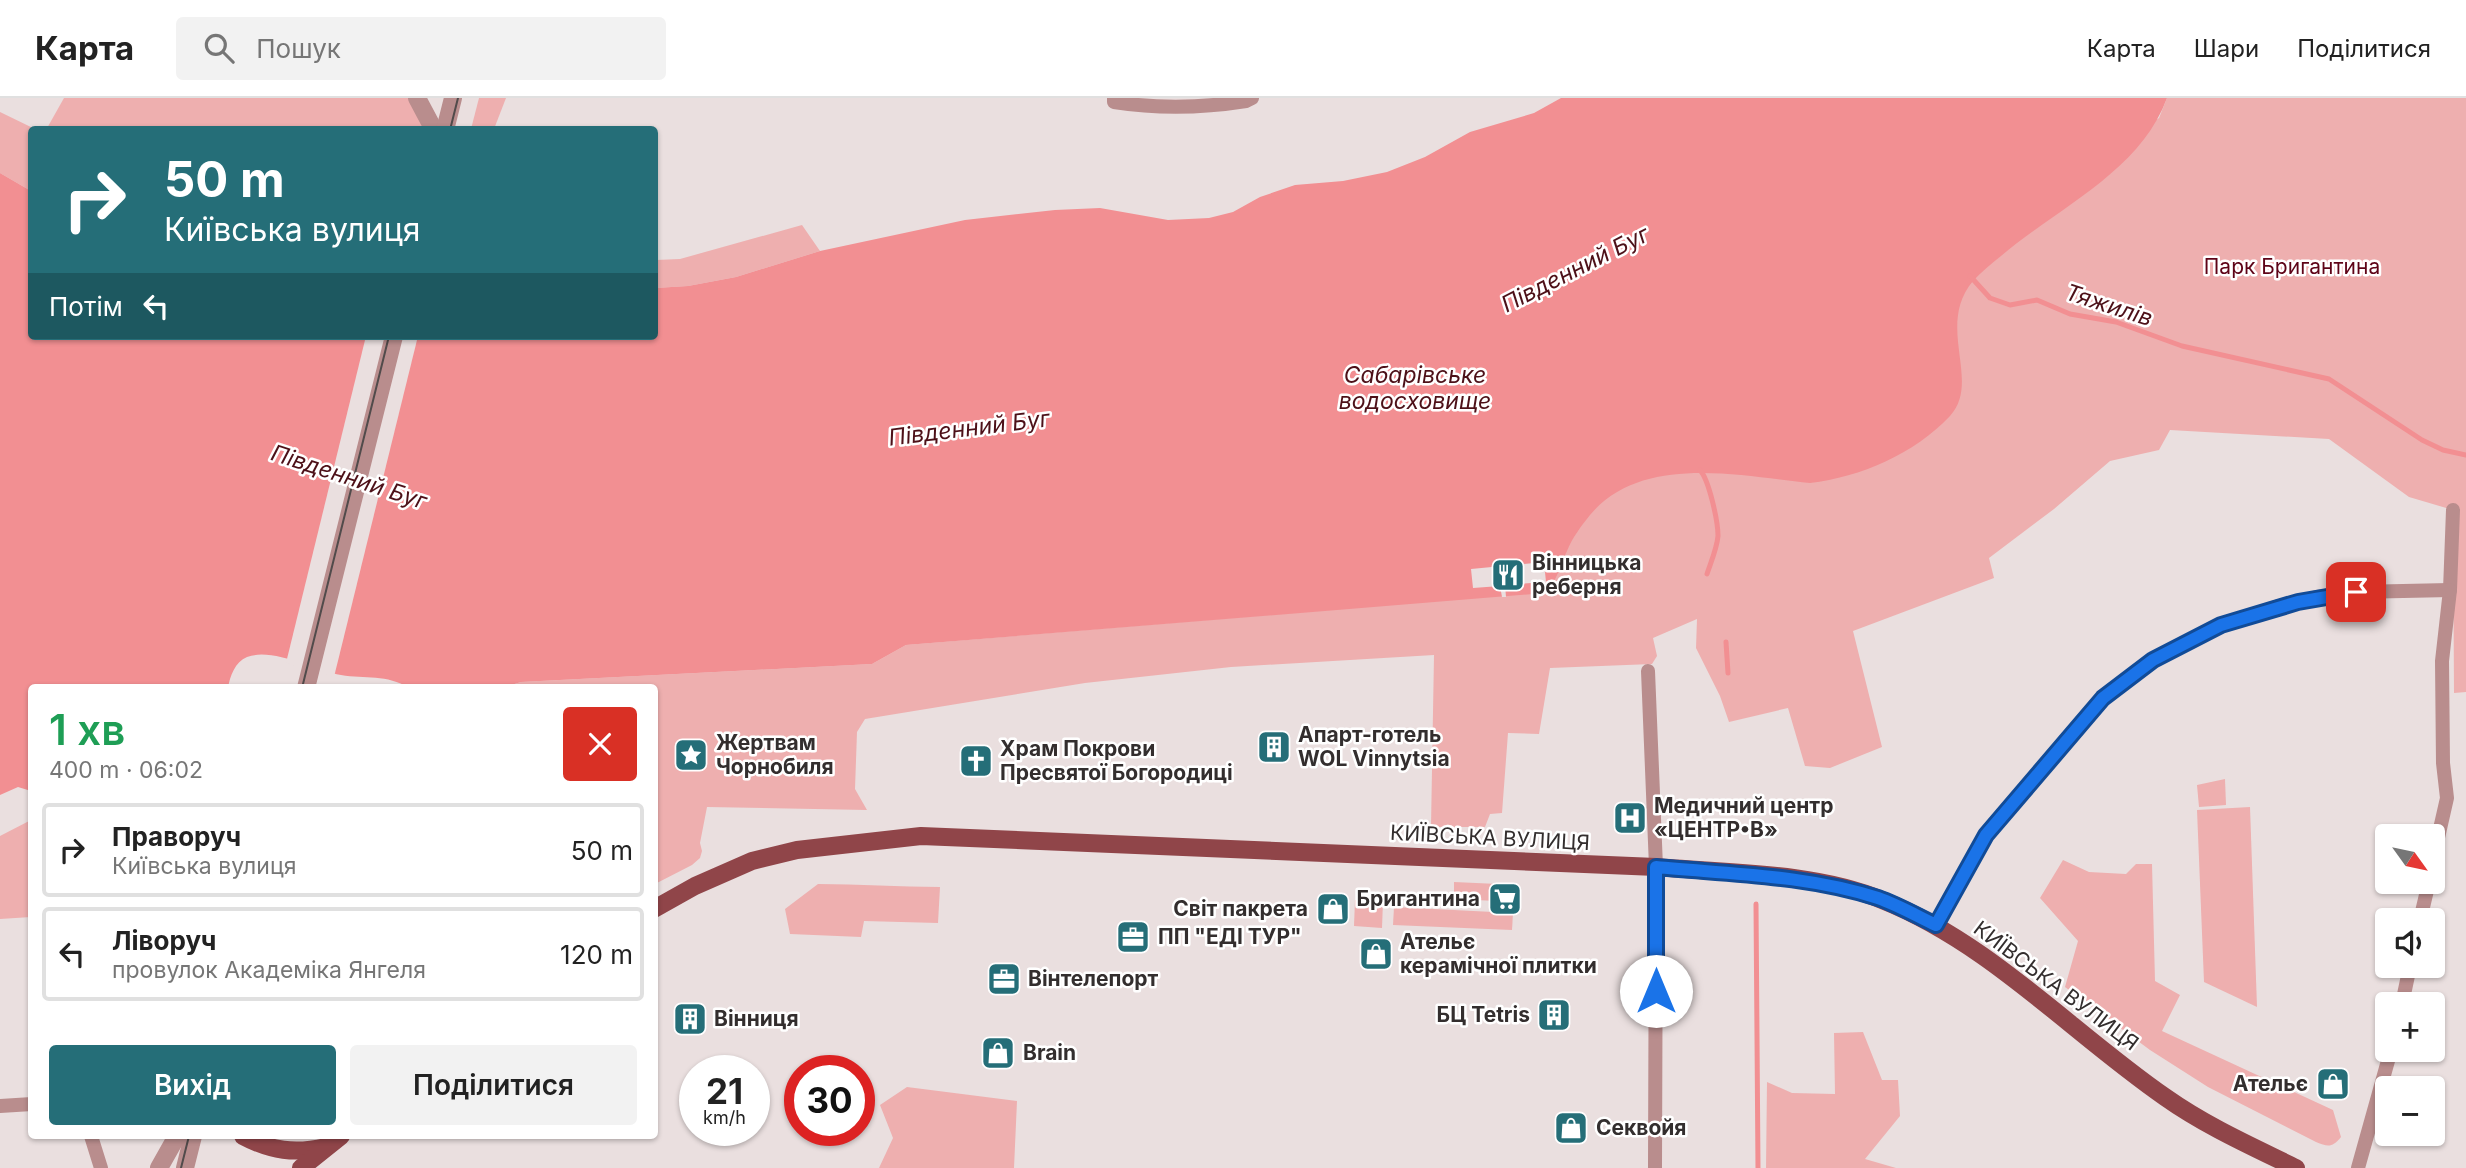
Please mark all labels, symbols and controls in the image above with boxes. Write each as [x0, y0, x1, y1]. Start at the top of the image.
search box [176, 17, 666, 80]
text: Карта [35, 28, 134, 68]
icon: search [200, 29, 238, 67]
text: Пошук [256, 33, 341, 64]
text: Карта [2087, 34, 2156, 63]
text: Шари [2194, 34, 2259, 63]
text: Поділитися [2297, 34, 2431, 63]
text: 50 m [164, 150, 285, 209]
icon: right [49, 154, 140, 245]
text: Київська вулиця [164, 210, 421, 249]
water label: Південний Буг [1496, 219, 1654, 318]
park label: Парк Бригантина [2204, 254, 2380, 279]
water label: Тяжилів [2062, 278, 2156, 332]
icon: left [137, 287, 175, 325]
text: Потім [49, 291, 123, 322]
water label: Сабарівське водосховище [1339, 361, 1491, 415]
water label: Південний Буг [887, 404, 1052, 452]
water label: Південний Буг [268, 439, 431, 516]
place label: Вінницька реберня [1532, 550, 1641, 599]
restaurant icon: Вінницька реберня [1489, 556, 1527, 594]
pin [2326, 562, 2386, 622]
icon: arrive [2337, 573, 2375, 611]
text: 1 хв [49, 704, 125, 755]
button: close [563, 707, 637, 781]
place label: Апарт-готель WOL Vinnytsia [1298, 722, 1450, 771]
building icon: Апарт-готель WOL Vinnytsia [1255, 728, 1293, 766]
place label: Жертвам Чорнобиля [716, 730, 834, 779]
place icon: Жертвам Чорнобиля [672, 736, 710, 774]
place label: Храм Покрови Пресвятої Богородиці [1000, 736, 1233, 785]
church icon: Храм Покрови Пресвятої Богородиці [957, 742, 995, 780]
text: 400 m · 06:02 [49, 756, 203, 784]
place label: Медичний центр «ЦЕНТР•В» [1654, 793, 1833, 842]
hospital icon: Медичний центр «ЦЕНТР•В» [1611, 799, 1649, 837]
street label: КИЇВСЬКА ВУЛИЦЯ [1390, 819, 1591, 855]
text: Праворуч [112, 821, 241, 852]
north arrow [2375, 824, 2445, 894]
map controls [2375, 824, 2445, 1146]
icon: right [53, 831, 91, 869]
text: 50 m [571, 835, 633, 866]
text: Київська вулиця [112, 852, 296, 880]
supermarket icon: Бригантина [1486, 880, 1524, 918]
place label: Бригантина [1356, 886, 1480, 911]
shop icon: Світ пакрета [1314, 890, 1352, 928]
place label: Світ пакрета [1173, 896, 1308, 921]
button: sound [2375, 908, 2445, 978]
street label: КИЇВСЬКА ВУЛИЦЯ [1969, 915, 2144, 1056]
office icon: ПП "ЕДІ ТУР" [1114, 918, 1152, 956]
place label: ПП "ЕДІ ТУР" [1158, 924, 1302, 949]
text: Ліворуч [112, 925, 216, 956]
place label: Ательє керамічної плитки [1400, 929, 1597, 978]
icon: left [53, 935, 91, 973]
shop icon: Ательє керамічної плитки [1357, 935, 1395, 973]
text: 120 m [560, 939, 633, 970]
position arrow [1619, 954, 1693, 1028]
text: провулок Академіка Янгеля [112, 956, 426, 984]
office icon: Вінтелепорт [985, 960, 1023, 998]
place label: Вінтелепорт [1028, 966, 1159, 991]
button: + [2375, 992, 2445, 1062]
building icon: БЦ Tetris [1535, 996, 1573, 1034]
building icon: Вінниця [671, 1000, 709, 1038]
place label: БЦ Tetris [1437, 1002, 1530, 1027]
place label: Вінниця [714, 1006, 799, 1031]
shop icon: Brain [979, 1034, 1017, 1072]
place label: Brain [1023, 1040, 1076, 1065]
button: Вихід [49, 1045, 336, 1125]
button: Поділитися [350, 1045, 637, 1125]
speed limit sign: 30 [784, 1055, 875, 1146]
shop icon: Ательє [2314, 1065, 2352, 1103]
text: 21 [706, 1070, 743, 1112]
place label: Ательє [2233, 1071, 2308, 1096]
button: − [2375, 1076, 2445, 1146]
text: km/h [703, 1107, 746, 1128]
shop icon: Секвойя [1552, 1109, 1590, 1147]
place label: Секвойя [1596, 1115, 1686, 1140]

